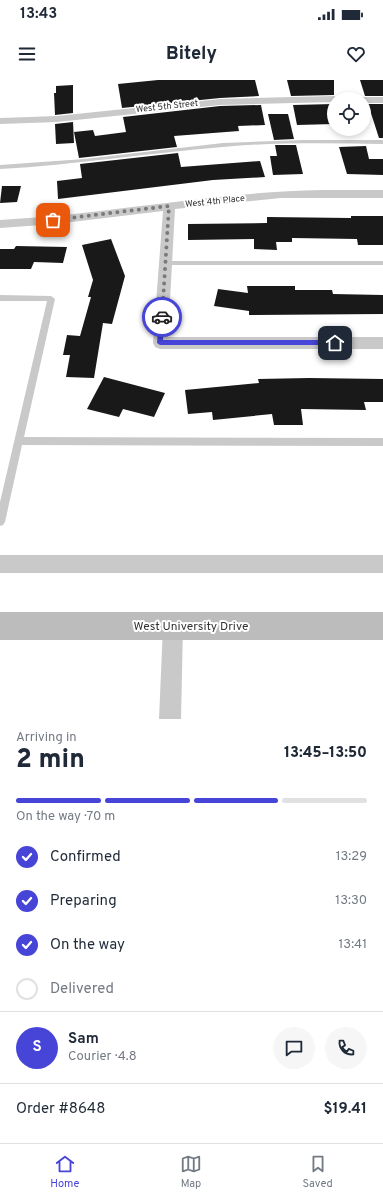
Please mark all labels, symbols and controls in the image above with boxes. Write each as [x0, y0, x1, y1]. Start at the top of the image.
text: 13:43 [20, 5, 57, 24]
icon: menu [16, 43, 38, 65]
text: Bitely [166, 43, 217, 66]
icon: heart [345, 43, 367, 65]
map controls [327, 92, 371, 136]
button: locate [327, 92, 371, 136]
street label: West 5th Street [135, 98, 199, 115]
street label: West 4th Place [185, 193, 246, 210]
pin [36, 203, 70, 237]
icon: bag [42, 209, 64, 231]
courier [142, 297, 182, 337]
icon: car [151, 306, 173, 328]
pin [318, 326, 352, 360]
icon: home [324, 332, 346, 354]
street label: West University Drive [134, 619, 248, 635]
text: Arriving in [16, 730, 77, 746]
text: 2 min [16, 744, 85, 777]
text: 13:45–13:50 [284, 744, 367, 763]
text: On the way · 70 m [16, 809, 115, 825]
icon: check [16, 846, 38, 868]
text: Confirmed [50, 848, 121, 867]
text: 13:29 [336, 849, 367, 865]
icon: check [16, 890, 38, 912]
text: Preparing [50, 892, 117, 911]
text: 13:30 [335, 893, 367, 909]
icon: check [16, 934, 38, 956]
text: On the way [50, 936, 125, 955]
text: 13:41 [338, 937, 367, 953]
text: Delivered [50, 980, 114, 999]
button: chat [273, 1027, 315, 1069]
button: phone [325, 1027, 367, 1069]
text: Sam [68, 1030, 99, 1049]
text: S [32, 1038, 42, 1057]
text: Courier · 4.8 [68, 1049, 137, 1065]
text: Order #8648 [16, 1100, 105, 1119]
text: $19.41 [323, 1100, 367, 1119]
tab: Home [50, 1153, 79, 1191]
tab: Map [180, 1153, 202, 1191]
tab: Saved [303, 1153, 333, 1191]

